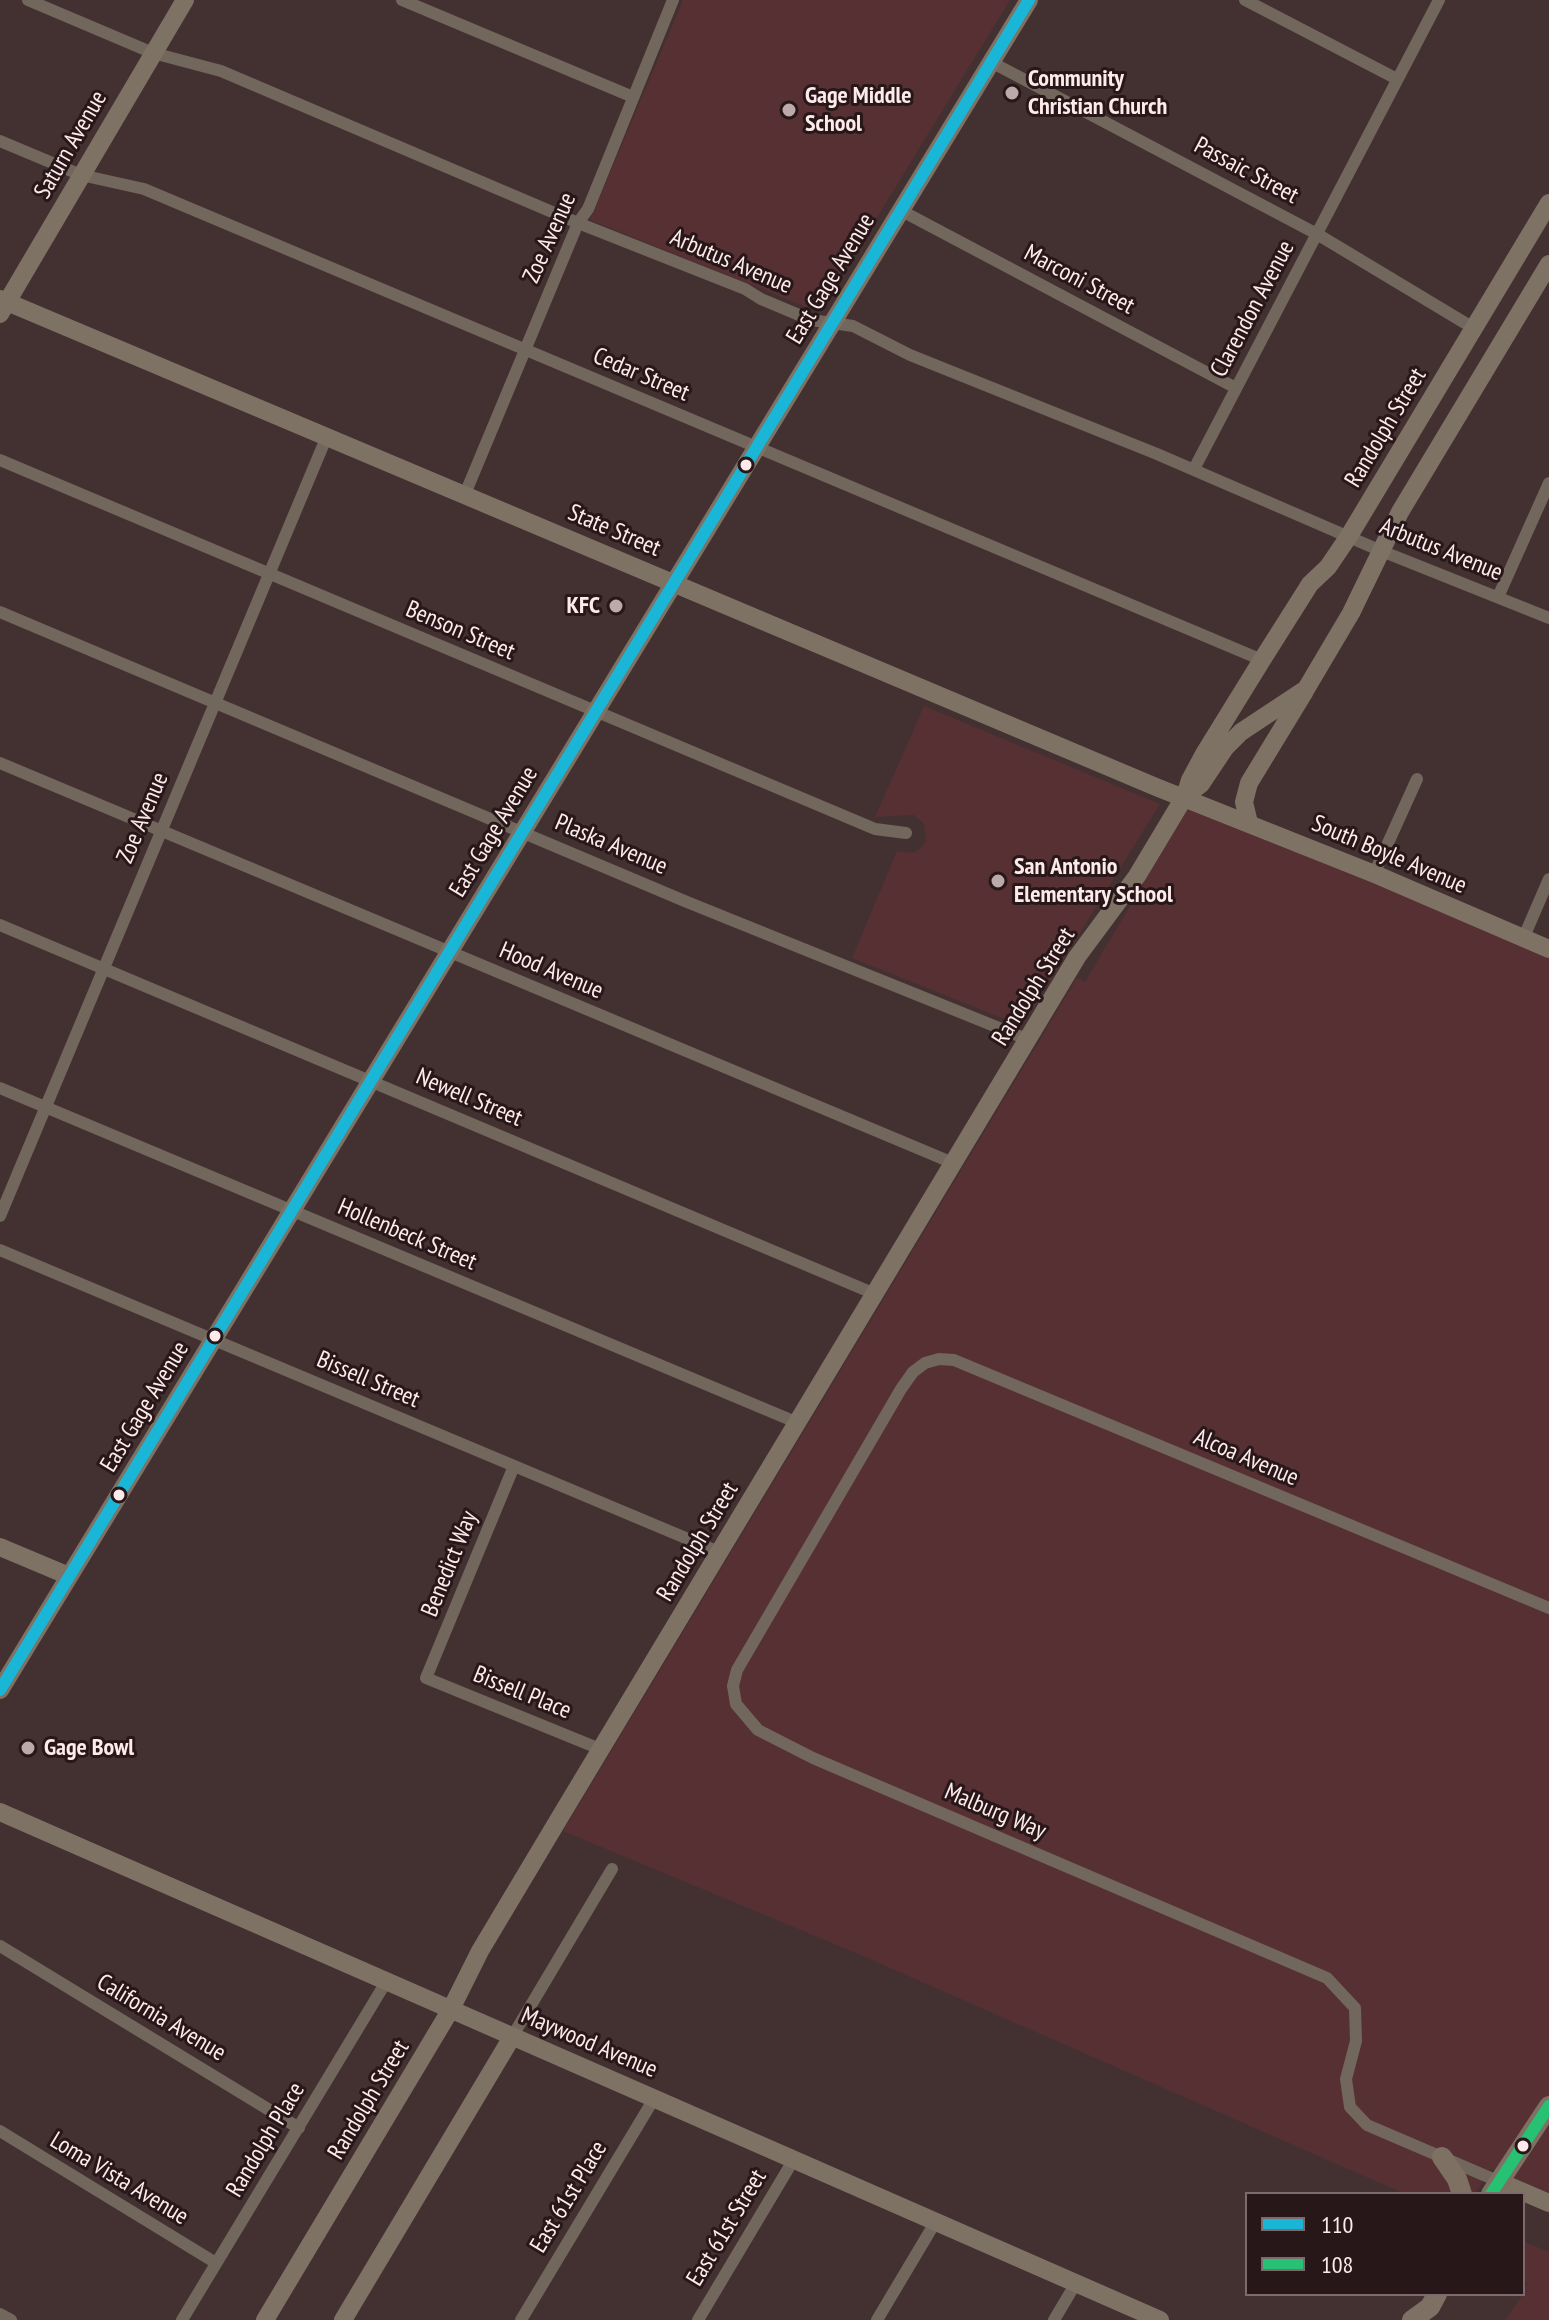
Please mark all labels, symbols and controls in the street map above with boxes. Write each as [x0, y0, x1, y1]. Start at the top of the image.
place label: Community Christian Church [1028, 65, 1167, 121]
place label: Gage Middle School [805, 82, 912, 138]
marker: Community Christian Church [1003, 84, 1021, 102]
street label: Saturn Avenue [29, 86, 113, 204]
marker: Gage Middle School [780, 101, 798, 119]
street label: Passaic Street [1189, 131, 1303, 211]
street label: Zoe Avenue [517, 188, 583, 288]
street label: East Gage Avenue [781, 209, 881, 349]
street label: Arbutus Avenue [666, 223, 796, 301]
street label: Clarendon Avenue [1205, 236, 1301, 382]
street label: Marconi Street [1019, 239, 1139, 321]
street label: Cedar Street [589, 342, 693, 408]
street label: Randolph Street [1339, 363, 1433, 493]
unlabelled marker [738, 457, 754, 473]
street label: State Street [563, 499, 665, 563]
street label: Arbutus Avenue [1375, 512, 1507, 588]
place label: KFC [567, 592, 600, 620]
street label: Benson Street [401, 595, 519, 667]
marker: KFC [607, 597, 625, 615]
street label: East Gage Avenue [444, 762, 544, 902]
street label: Zoe Avenue [111, 768, 175, 868]
street label: Plaska Avenue [551, 809, 671, 881]
street label: South Boyle Avenue [1307, 810, 1471, 900]
place label: San Antonio Elementary School [1014, 853, 1173, 909]
marker: San Antonio Elementary School [989, 872, 1007, 890]
street label: Randolph Street [986, 923, 1082, 1051]
street label: Hood Avenue [495, 936, 607, 1006]
street label: Newell Street [412, 1063, 526, 1133]
street label: Hollenbeck Street [333, 1193, 481, 1277]
unlabelled marker [207, 1328, 223, 1344]
street label: East Gage Avenue [95, 1337, 195, 1477]
street label: Bissell Street [312, 1346, 424, 1414]
street label: Alcoa Avenue [1189, 1423, 1303, 1493]
street label: Randolph Street [651, 1477, 745, 1607]
unlabelled marker [111, 1487, 127, 1503]
street label: Benedict Way [416, 1507, 484, 1621]
street label: Bissell Place [469, 1660, 575, 1726]
place label: Gage Bowl [44, 1734, 134, 1762]
marker: Gage Bowl [19, 1739, 37, 1757]
street label: Malburg Way [940, 1778, 1050, 1846]
street label: California Avenue [91, 1968, 231, 2068]
street label: Maywood Avenue [517, 2001, 661, 2085]
street label: Randolph Street [322, 2035, 416, 2165]
street label: Randolph Place [221, 2078, 311, 2202]
street label: Loma Vista Avenue [45, 2126, 193, 2232]
street label: East 61st Place [524, 2136, 614, 2258]
unlabelled marker [1515, 2138, 1531, 2154]
street label: East 61st Street [681, 2165, 773, 2291]
legend [1245, 2192, 1525, 2296]
text: 110 [1321, 2209, 1353, 2240]
text: 108 [1321, 2249, 1353, 2280]

